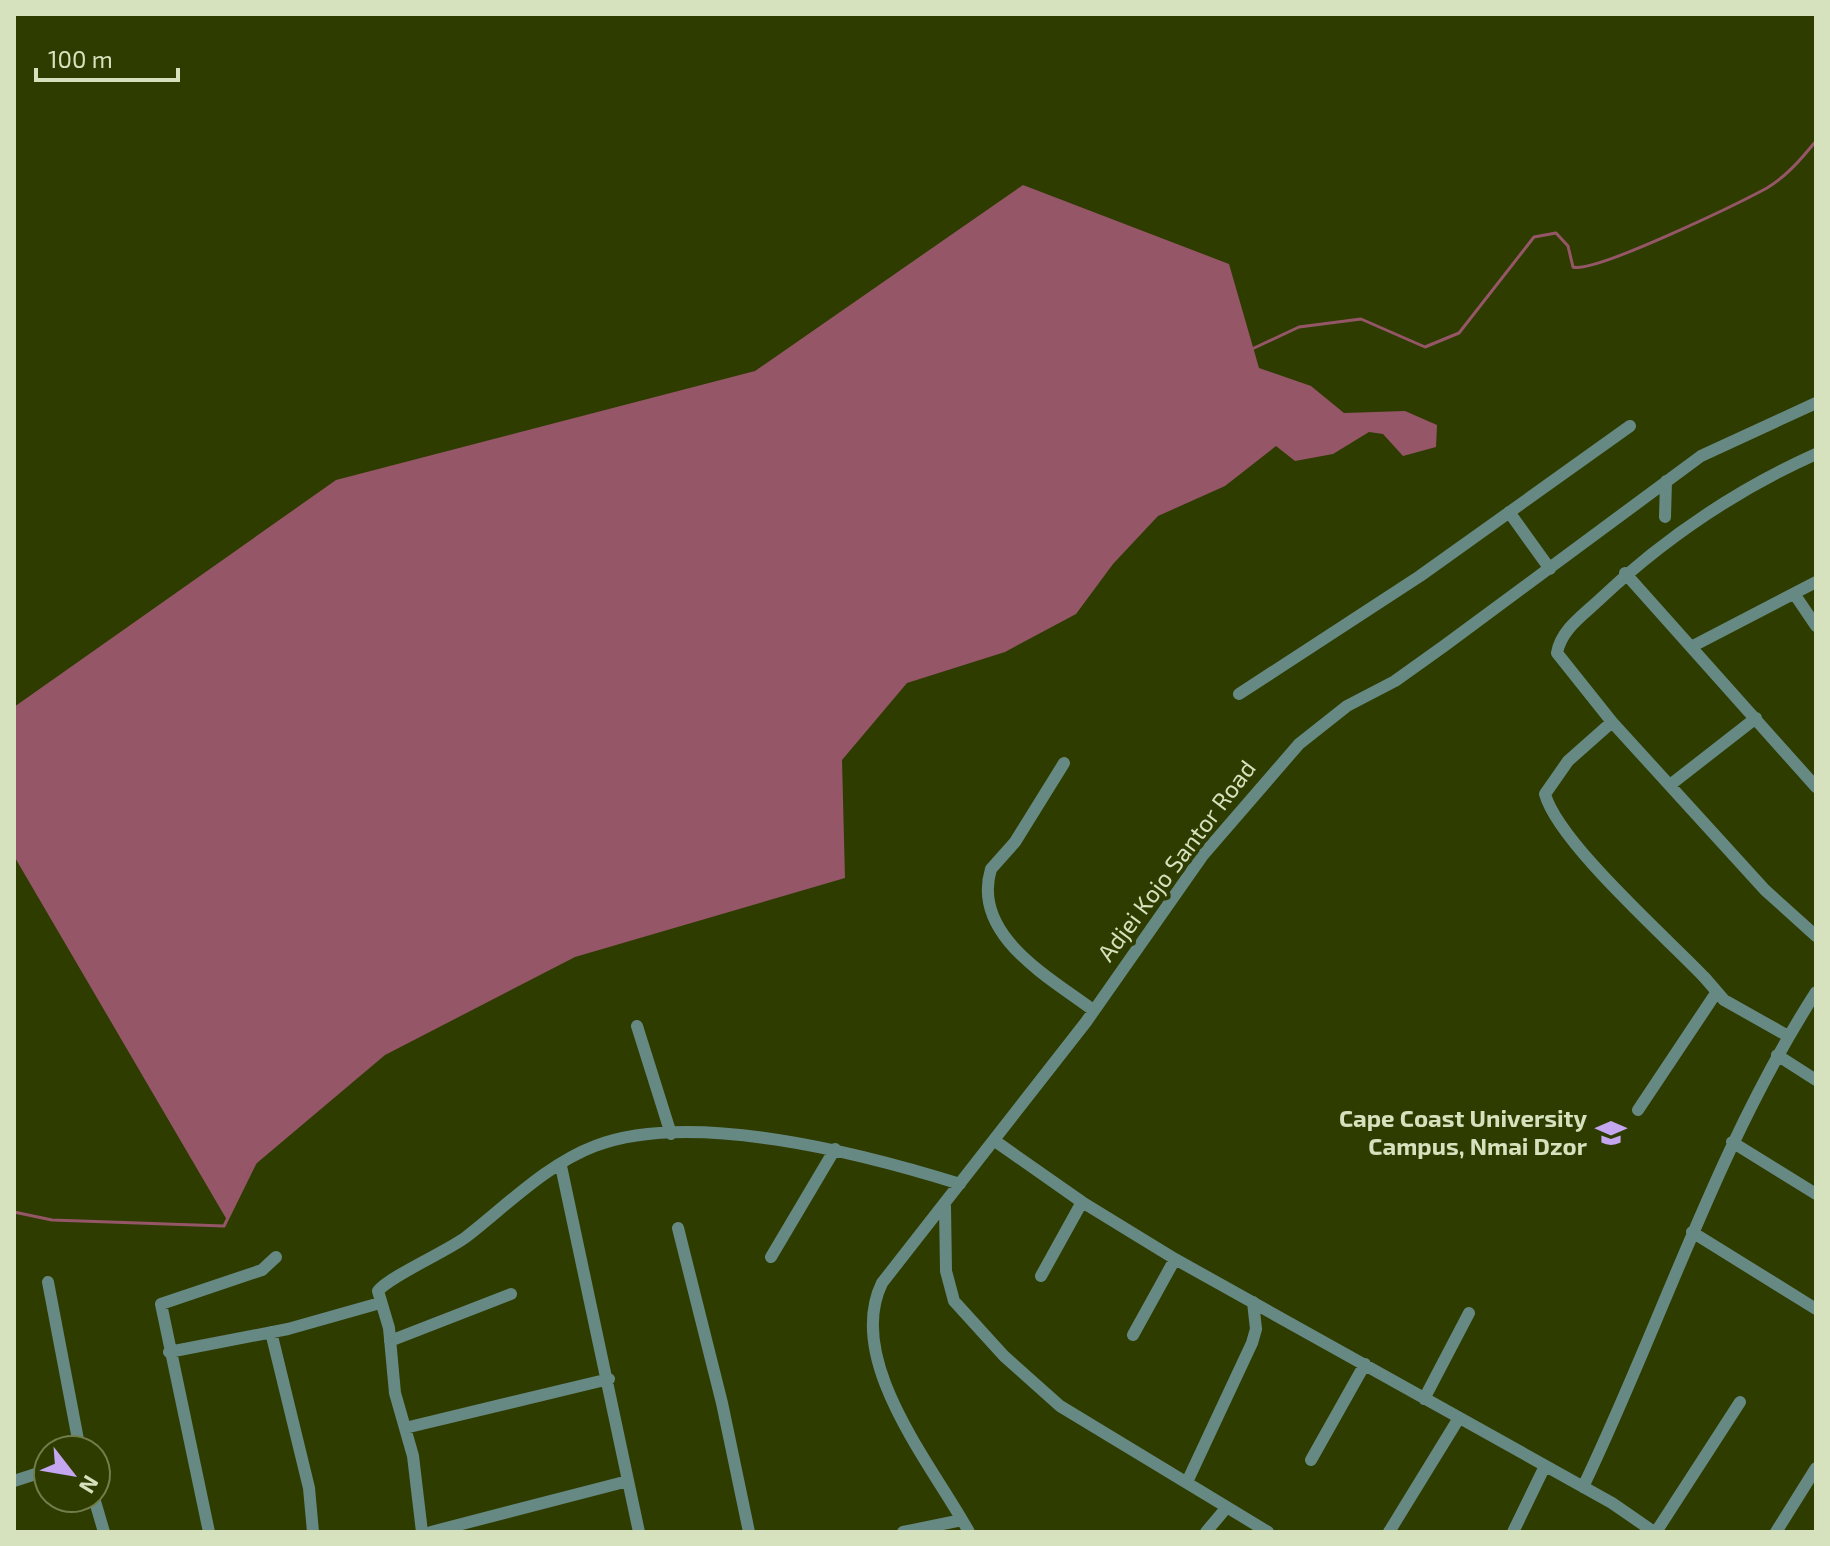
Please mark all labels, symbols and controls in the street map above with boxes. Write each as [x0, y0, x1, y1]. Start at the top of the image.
scale bar [36, 32, 178, 82]
text: 100 m [48, 44, 113, 73]
street label: Adjei Kojo Santor Road [1091, 754, 1261, 966]
place label: Cape Coast University Campus, Nmai Dzor [1339, 1103, 1588, 1160]
school or university icon: Cape Coast University Campus, Nmai Dzor [1594, 1116, 1628, 1150]
north arrow [32, 1434, 112, 1514]
text: N [75, 1471, 105, 1498]

